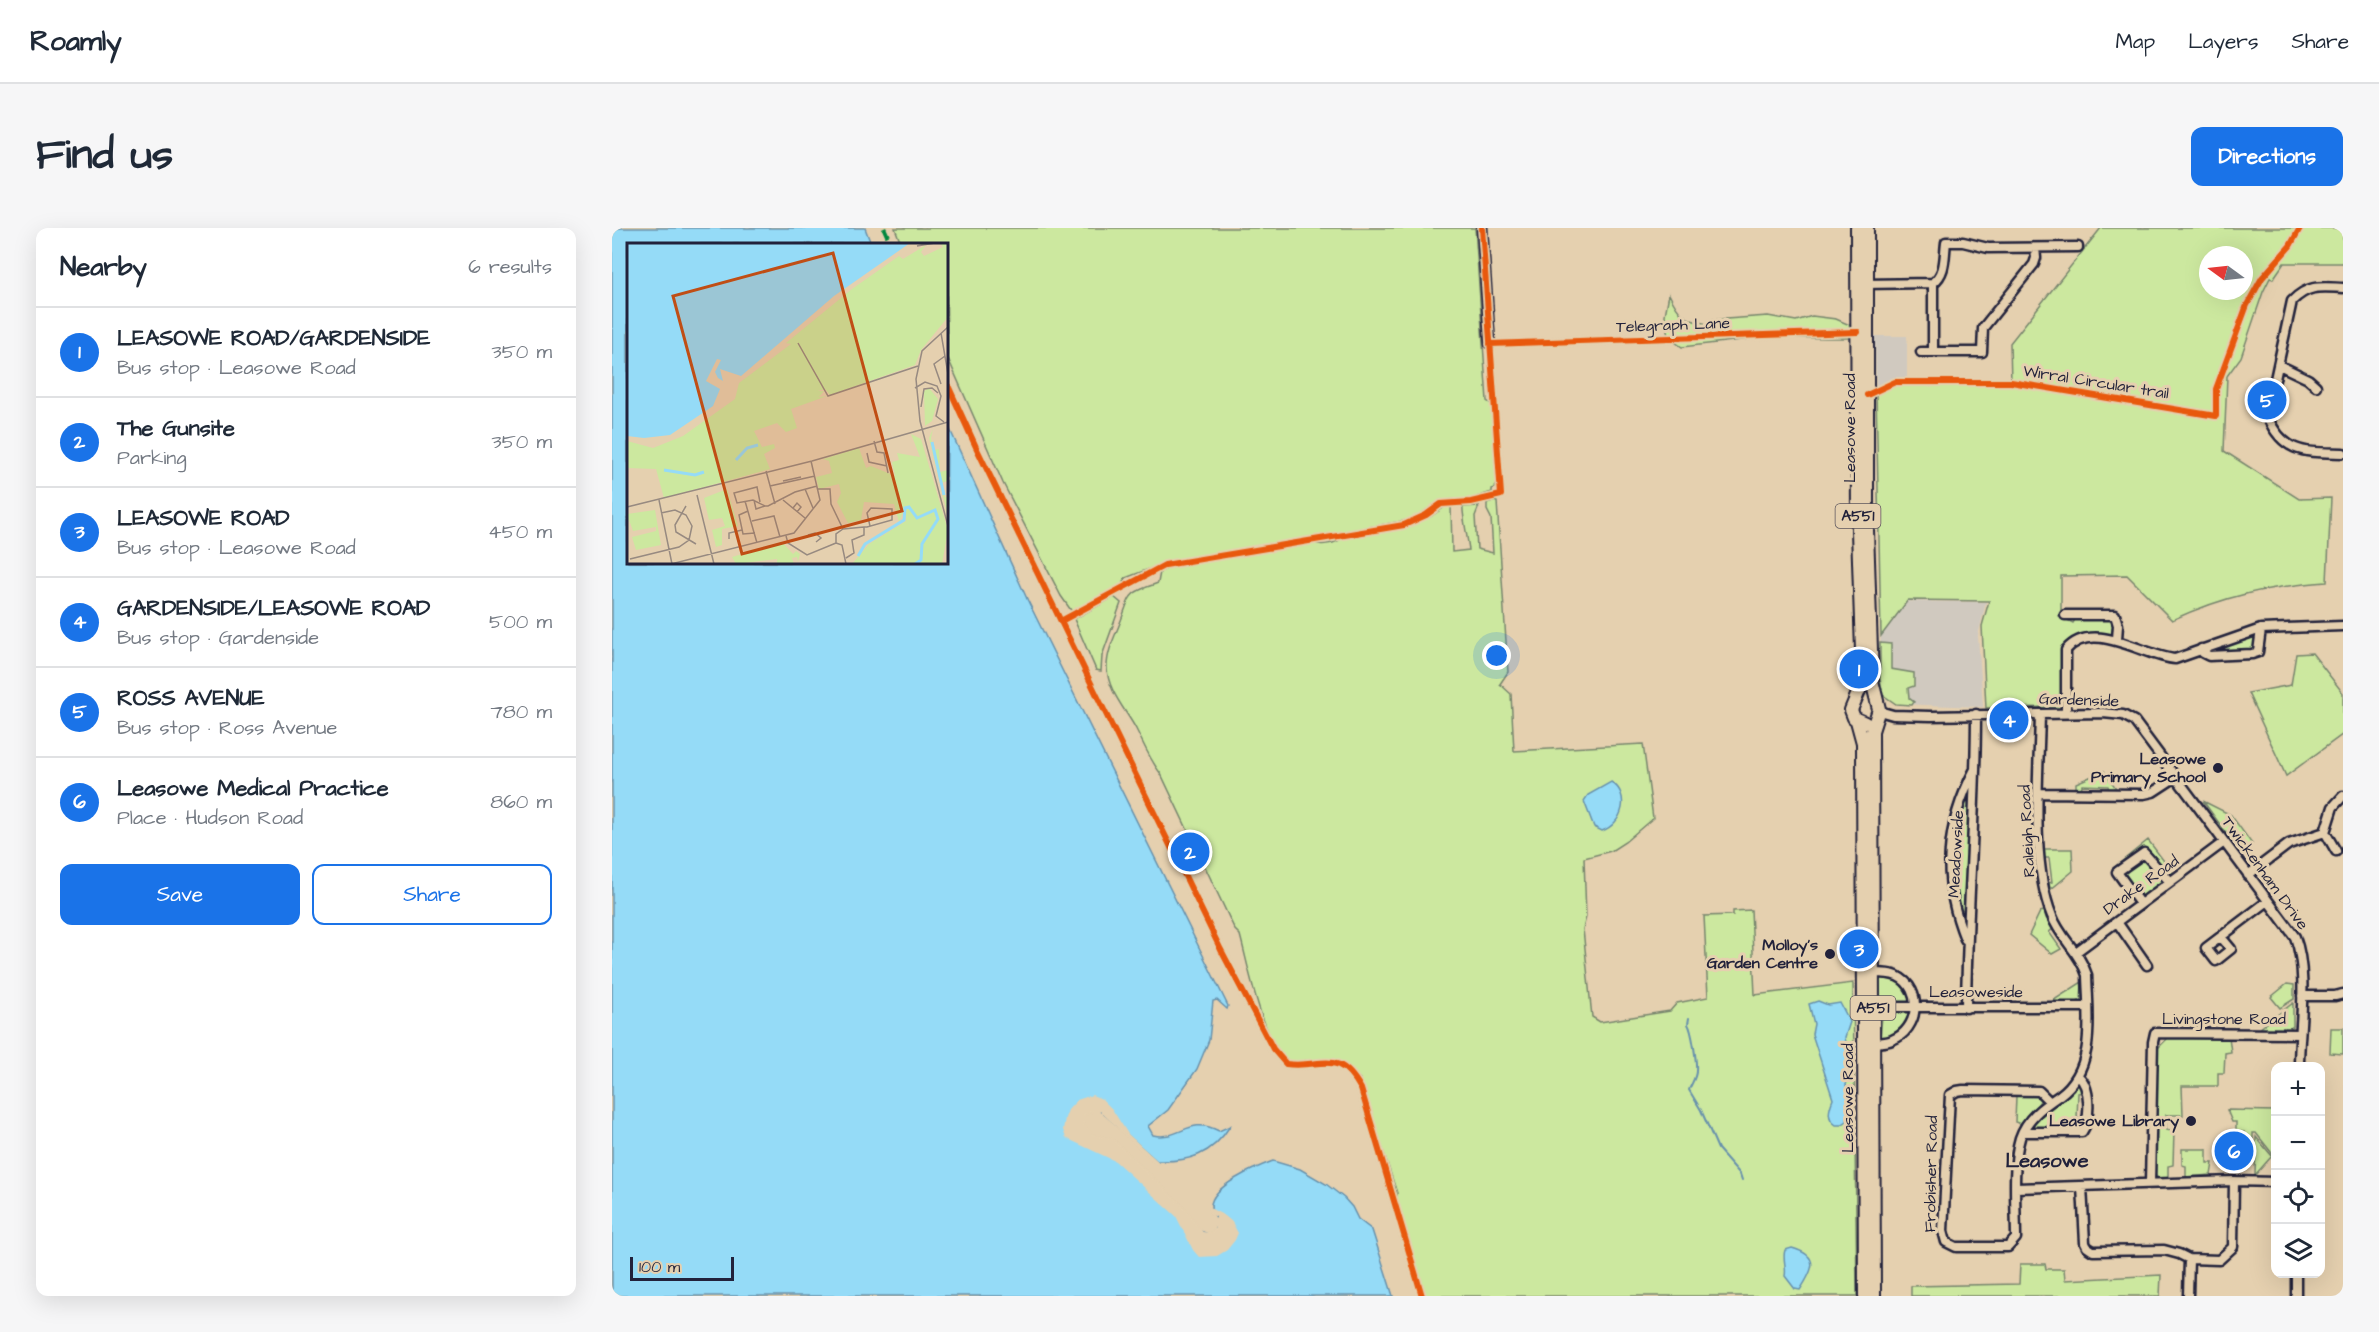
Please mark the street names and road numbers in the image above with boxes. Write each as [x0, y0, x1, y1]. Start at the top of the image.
street label: Telegraph Lane [1616, 312, 1731, 339]
street label: Wirral Circular trail [2022, 360, 2170, 404]
street label: Leasowe Road [1839, 373, 1861, 483]
road number: A551 [1836, 504, 1880, 528]
street label: Gardenside [2039, 688, 2120, 712]
street label: Raleigh Road [2014, 784, 2041, 878]
street label: Meadowside [1943, 809, 1969, 898]
street label: Twickenham Drive [2216, 812, 2314, 935]
street label: Drake Road [2099, 850, 2183, 920]
street label: Leasoweside [1929, 981, 2023, 1003]
road number: A551 [1850, 996, 1896, 1020]
street label: Livingstone Road [2162, 1008, 2286, 1031]
street label: Leasowe Road [1837, 1043, 1859, 1153]
street label: Frobisher Road [1919, 1115, 1943, 1233]

